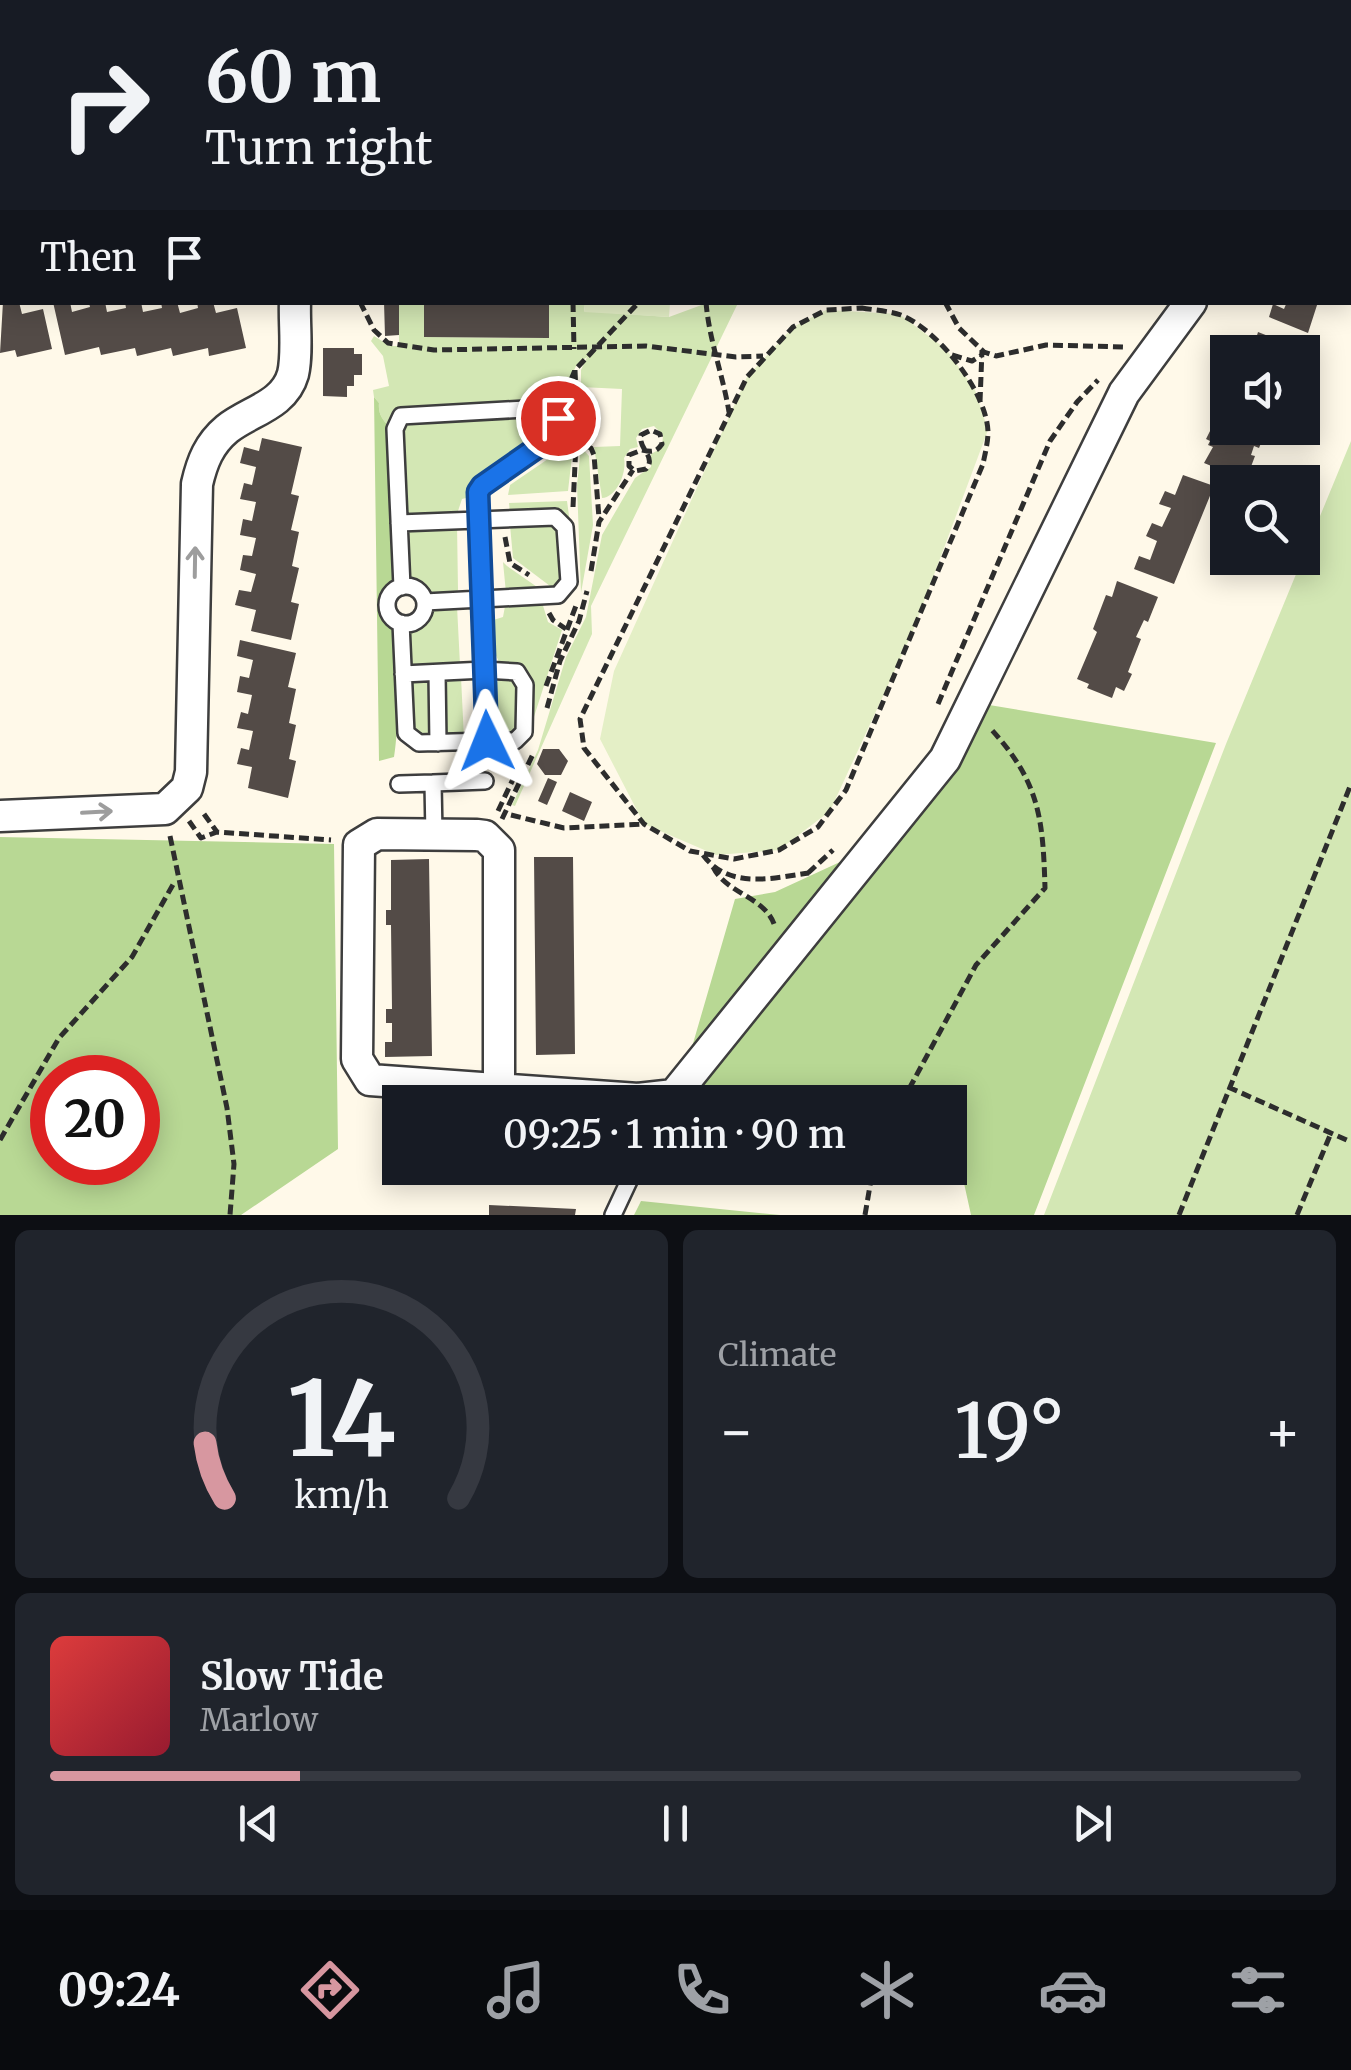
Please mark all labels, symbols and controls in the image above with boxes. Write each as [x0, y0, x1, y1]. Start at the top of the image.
text: 60 m [205, 33, 381, 121]
icon: right [40, 40, 170, 170]
text: Turn right [205, 120, 433, 176]
icon: arrive [157, 230, 212, 285]
text: Then [40, 234, 137, 281]
map controls [1210, 335, 1320, 575]
button: sound [1210, 335, 1320, 445]
pin [516, 376, 601, 461]
icon: arrive [531, 391, 586, 446]
button: search [1210, 465, 1320, 575]
one-way arrow [186, 546, 205, 578]
position arrow [435, 689, 539, 793]
one-way arrow [81, 802, 113, 821]
speed limit sign: 20 [30, 1055, 160, 1185]
text: 09:25 · 1 min · 90 m [503, 1111, 846, 1158]
text: Climate [718, 1335, 836, 1375]
text: 14 [287, 1354, 396, 1484]
text: 19° [954, 1384, 1065, 1478]
text: − [718, 1397, 755, 1466]
text: + [1264, 1397, 1301, 1466]
text: km/h [294, 1473, 389, 1518]
text: Slow Tide [200, 1653, 384, 1700]
text: Marlow [200, 1700, 318, 1740]
icon: previous [231, 1796, 286, 1851]
icon: pause [648, 1796, 703, 1851]
icon: next [1065, 1796, 1120, 1851]
icon: directions [295, 1955, 365, 2025]
icon: music [481, 1955, 551, 2025]
icon: phone [667, 1955, 737, 2025]
icon: climate [852, 1955, 922, 2025]
icon: car [1038, 1955, 1108, 2025]
icon: filters [1223, 1955, 1293, 2025]
text: 09:24 [58, 1962, 180, 2018]

